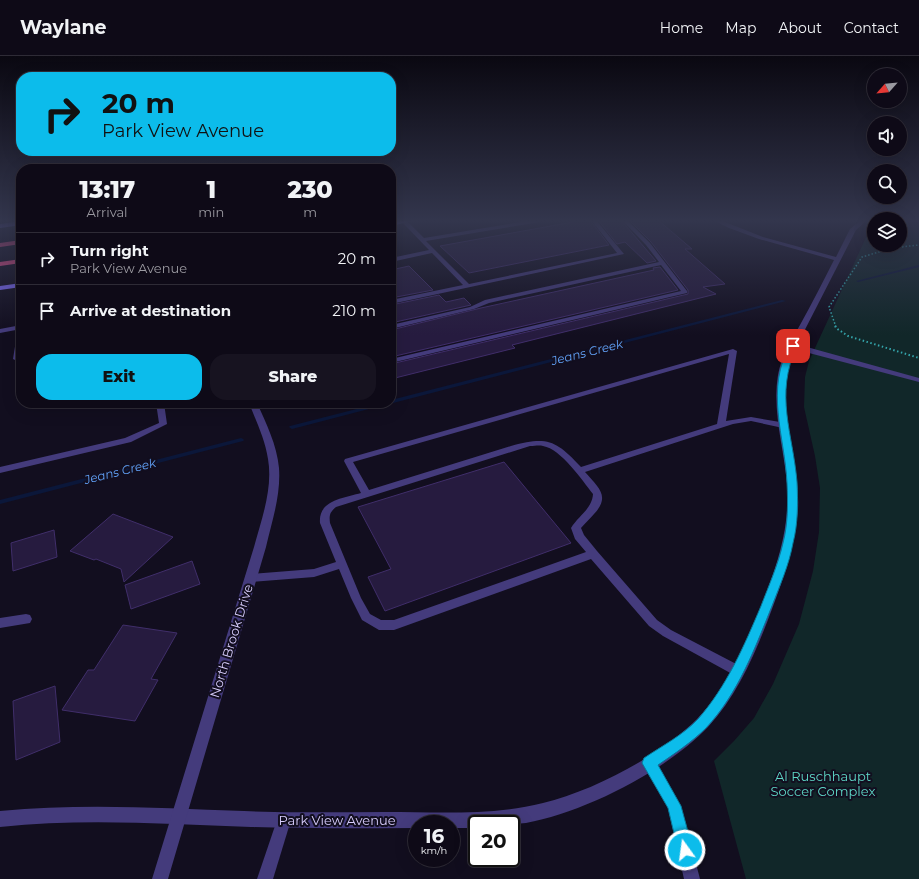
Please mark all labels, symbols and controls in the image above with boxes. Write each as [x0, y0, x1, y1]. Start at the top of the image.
text: Waylane [20, 16, 107, 39]
text: Home [660, 19, 703, 37]
text: Map [725, 19, 756, 37]
text: About [778, 19, 822, 37]
text: Contact [844, 19, 899, 37]
north arrow [867, 68, 907, 108]
map controls [867, 68, 907, 252]
text: 20 m [102, 86, 175, 120]
icon: right [36, 88, 88, 140]
button: sound [867, 116, 907, 156]
text: Park View Avenue [102, 120, 264, 142]
button: search [867, 164, 907, 204]
text: 13:17 [79, 175, 135, 204]
text: 1 [206, 175, 216, 204]
text: 230 [288, 175, 333, 204]
text: Arrival [87, 204, 128, 220]
text: min [198, 204, 224, 220]
text: m [303, 204, 317, 220]
button: layers [867, 212, 907, 252]
text: Turn right [70, 241, 149, 260]
icon: right [36, 248, 58, 270]
text: 20 m [338, 249, 376, 268]
text: Park View Avenue [70, 260, 187, 276]
icon: arrive [36, 300, 58, 322]
text: Arrive at destination [70, 301, 231, 320]
text: 210 m [332, 301, 376, 320]
pin [776, 329, 810, 363]
icon: arrive [782, 335, 804, 357]
water label: Jeans Creek [549, 336, 625, 368]
button: Exit [36, 354, 202, 400]
button: Share [210, 354, 376, 400]
water label: Jeans Creek [82, 455, 158, 487]
street label: North Brook Drive [206, 582, 256, 700]
park label: Al Ruschhaupt Soccer Complex [771, 768, 875, 799]
street label: Park View Avenue [278, 812, 396, 828]
speed limit sign: 20 [468, 815, 520, 867]
text: 16 [424, 824, 444, 848]
position arrow [664, 829, 706, 871]
text: km/h [421, 844, 447, 857]

